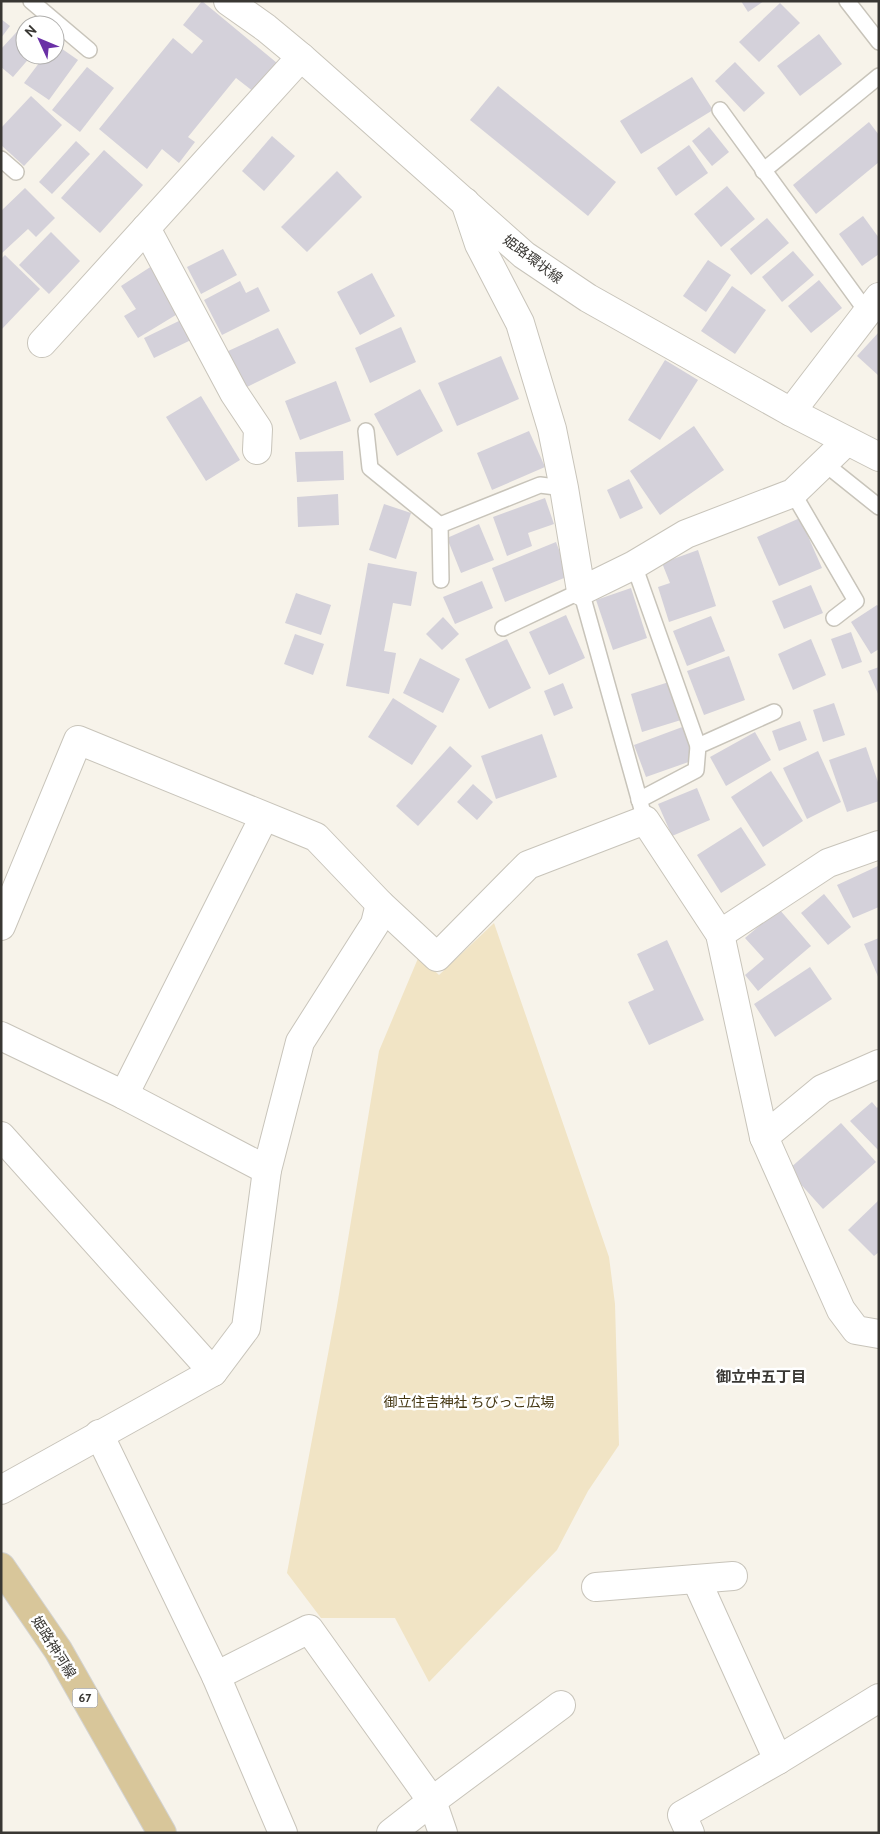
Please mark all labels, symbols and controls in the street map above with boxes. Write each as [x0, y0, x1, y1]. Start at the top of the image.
north arrow [15, 15, 65, 65]
text: N [21, 21, 41, 41]
street label: 姫路環状線 [500, 231, 566, 287]
district label: 御立中五丁目 [716, 1368, 806, 1386]
park label: 御立住吉神社 ちびっこ広場 [383, 1393, 555, 1411]
street label: 姫路神河線 [28, 1613, 80, 1681]
road number: 67 [72, 1689, 98, 1708]

